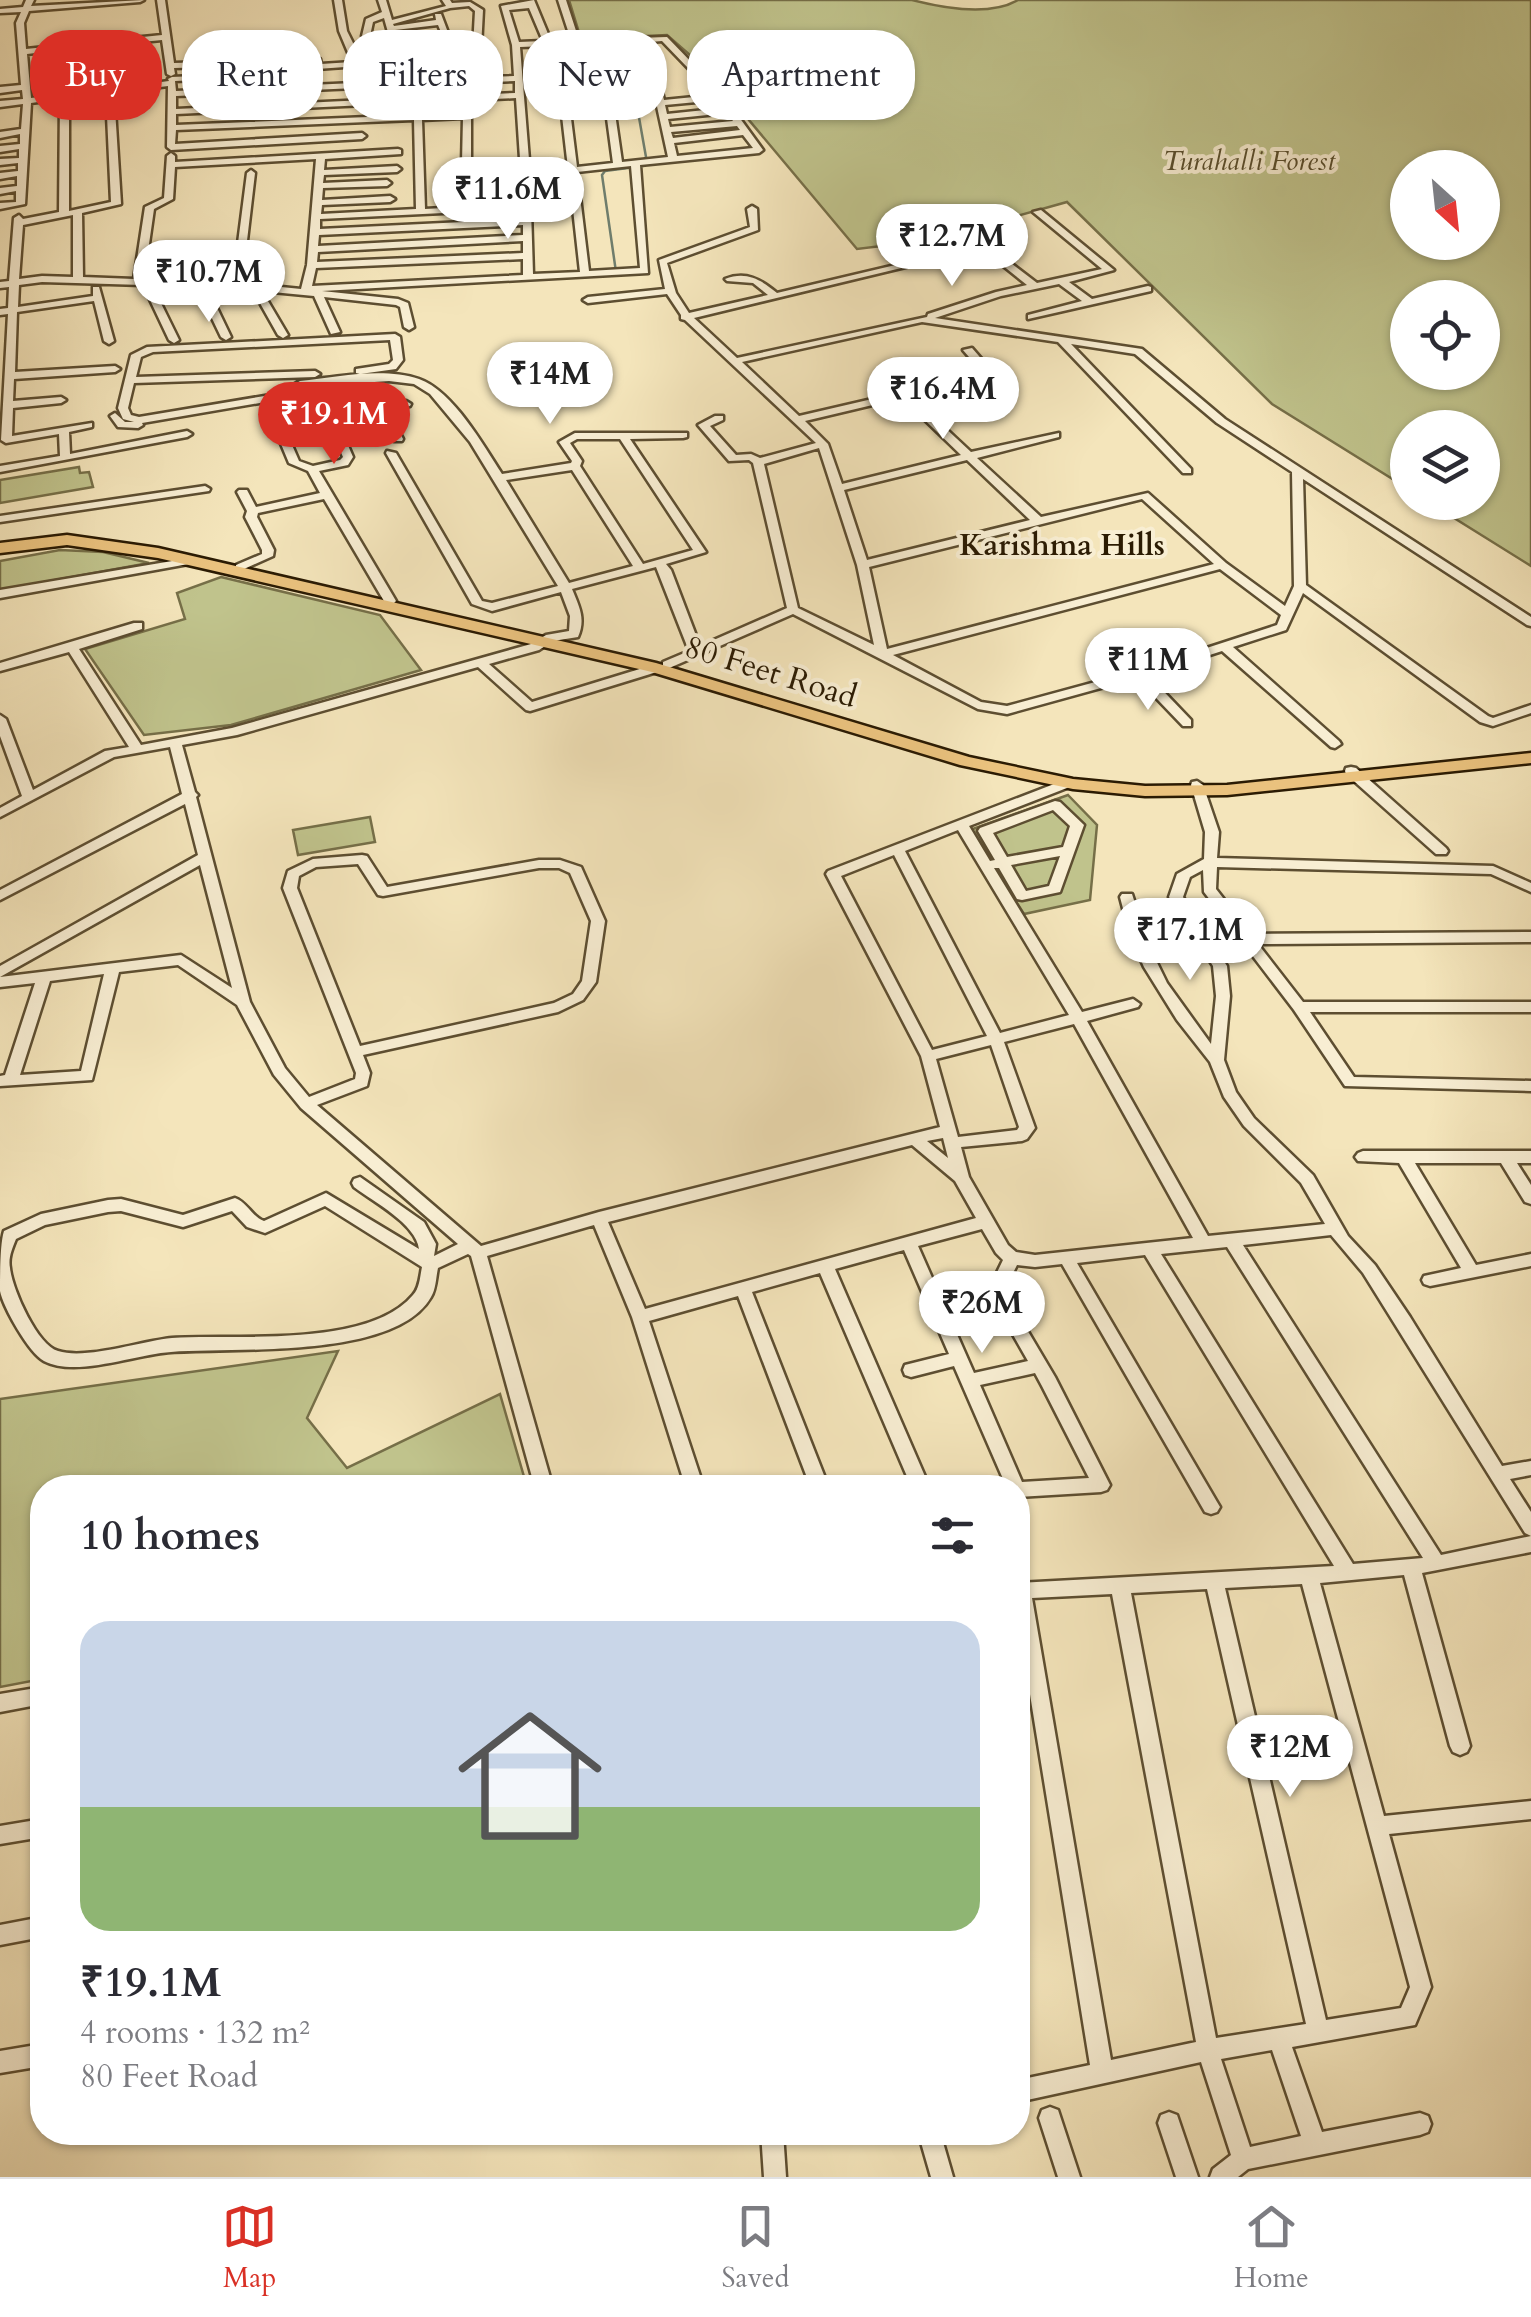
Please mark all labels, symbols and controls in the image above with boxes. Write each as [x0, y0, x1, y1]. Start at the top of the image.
chip: Buy [30, 30, 162, 120]
chip: Rent [182, 30, 323, 120]
chip: Filters [343, 30, 503, 120]
chip: New [523, 30, 667, 120]
chip: Apartment [687, 30, 915, 120]
park label: Turahalli Forest [1163, 142, 1336, 180]
north arrow [1390, 150, 1500, 260]
map controls [1390, 150, 1500, 520]
pin: ₹11.6M [427, 157, 589, 242]
text: ₹11.6M [454, 167, 562, 211]
pin: ₹12.7M [871, 204, 1033, 289]
text: ₹12.7M [898, 214, 1006, 258]
pin: ₹10.7M [128, 240, 290, 325]
text: ₹10.7M [155, 250, 263, 294]
button: locate [1390, 280, 1500, 390]
pin: ₹14M [491, 342, 609, 427]
text: ₹14M [509, 352, 591, 396]
pin: ₹16.4M [862, 357, 1024, 442]
text: ₹16.4M [889, 367, 997, 411]
pin: ₹19.1M [253, 382, 415, 467]
text: ₹19.1M [280, 392, 388, 436]
button: layers [1390, 410, 1500, 520]
district label: Karishma Hills [959, 525, 1165, 566]
street label: 80 Feet Road [679, 625, 862, 719]
pin: ₹11M [1089, 628, 1207, 713]
text: ₹11M [1107, 638, 1189, 682]
pin: ₹17.1M [1109, 898, 1271, 983]
text: ₹17.1M [1136, 908, 1244, 952]
pin: ₹26M [923, 1271, 1041, 1356]
text: ₹26M [941, 1281, 1023, 1325]
text: 10 homes [80, 1507, 260, 1564]
icon: filters [925, 1508, 980, 1563]
icon: home [440, 1686, 620, 1866]
pin: ₹12M [1231, 1715, 1349, 1800]
text: ₹12M [1249, 1725, 1331, 1769]
text: ₹19.1M [80, 1954, 222, 2011]
text: 4 rooms · 132 m² [80, 2011, 310, 2055]
text: 80 Feet Road [80, 2055, 258, 2099]
tab: Map [222, 2199, 277, 2297]
tab: Saved [722, 2199, 789, 2297]
tab: Home [1234, 2199, 1309, 2297]

